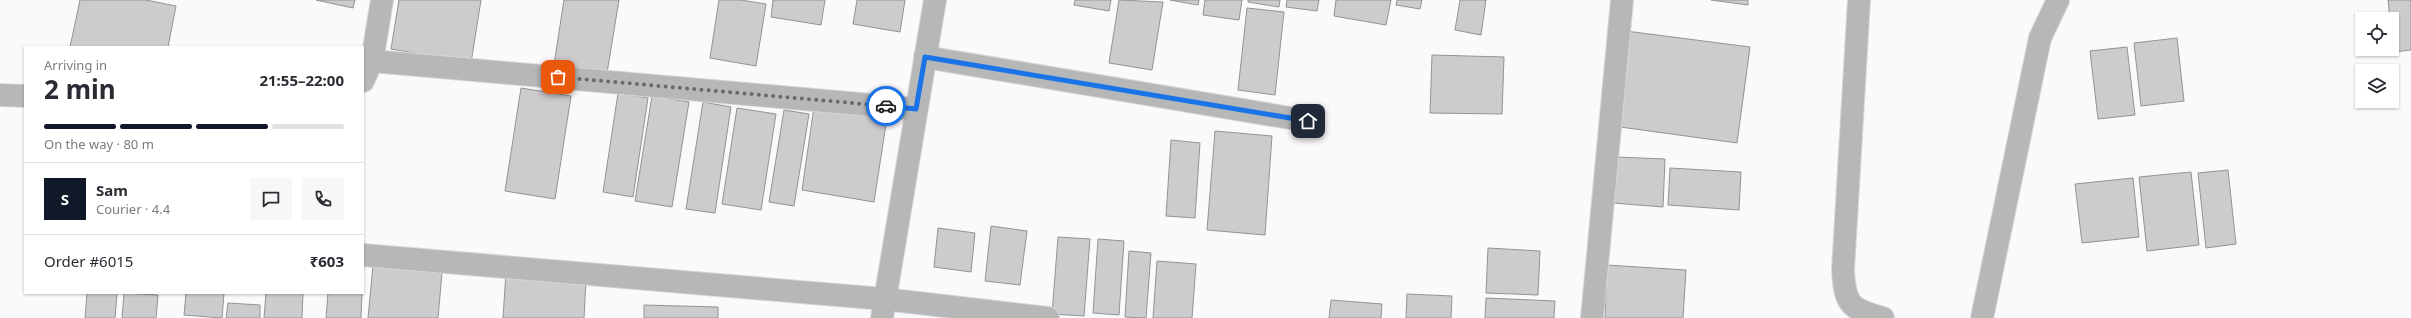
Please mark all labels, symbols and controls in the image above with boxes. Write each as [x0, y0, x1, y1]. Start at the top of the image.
map controls [2355, 12, 2399, 108]
button: locate [2355, 12, 2399, 56]
text: Arriving in [44, 56, 107, 74]
pin [541, 60, 575, 94]
button: layers [2355, 64, 2399, 108]
icon: bag [547, 66, 569, 88]
text: 21:55–22:00 [259, 70, 344, 90]
text: 2 min [44, 71, 116, 107]
courier [866, 86, 906, 126]
icon: car [875, 95, 897, 117]
pin [1291, 104, 1325, 138]
icon: home [1297, 110, 1319, 132]
text: On the way · 80 m [44, 135, 154, 153]
button: chat [250, 178, 292, 220]
button: phone [302, 178, 344, 220]
text: Sam [96, 180, 128, 200]
text: S [61, 189, 69, 209]
text: Courier · 4.4 [96, 200, 170, 218]
text: Order #6015 [44, 251, 133, 271]
text: ₹603 [310, 251, 344, 271]

